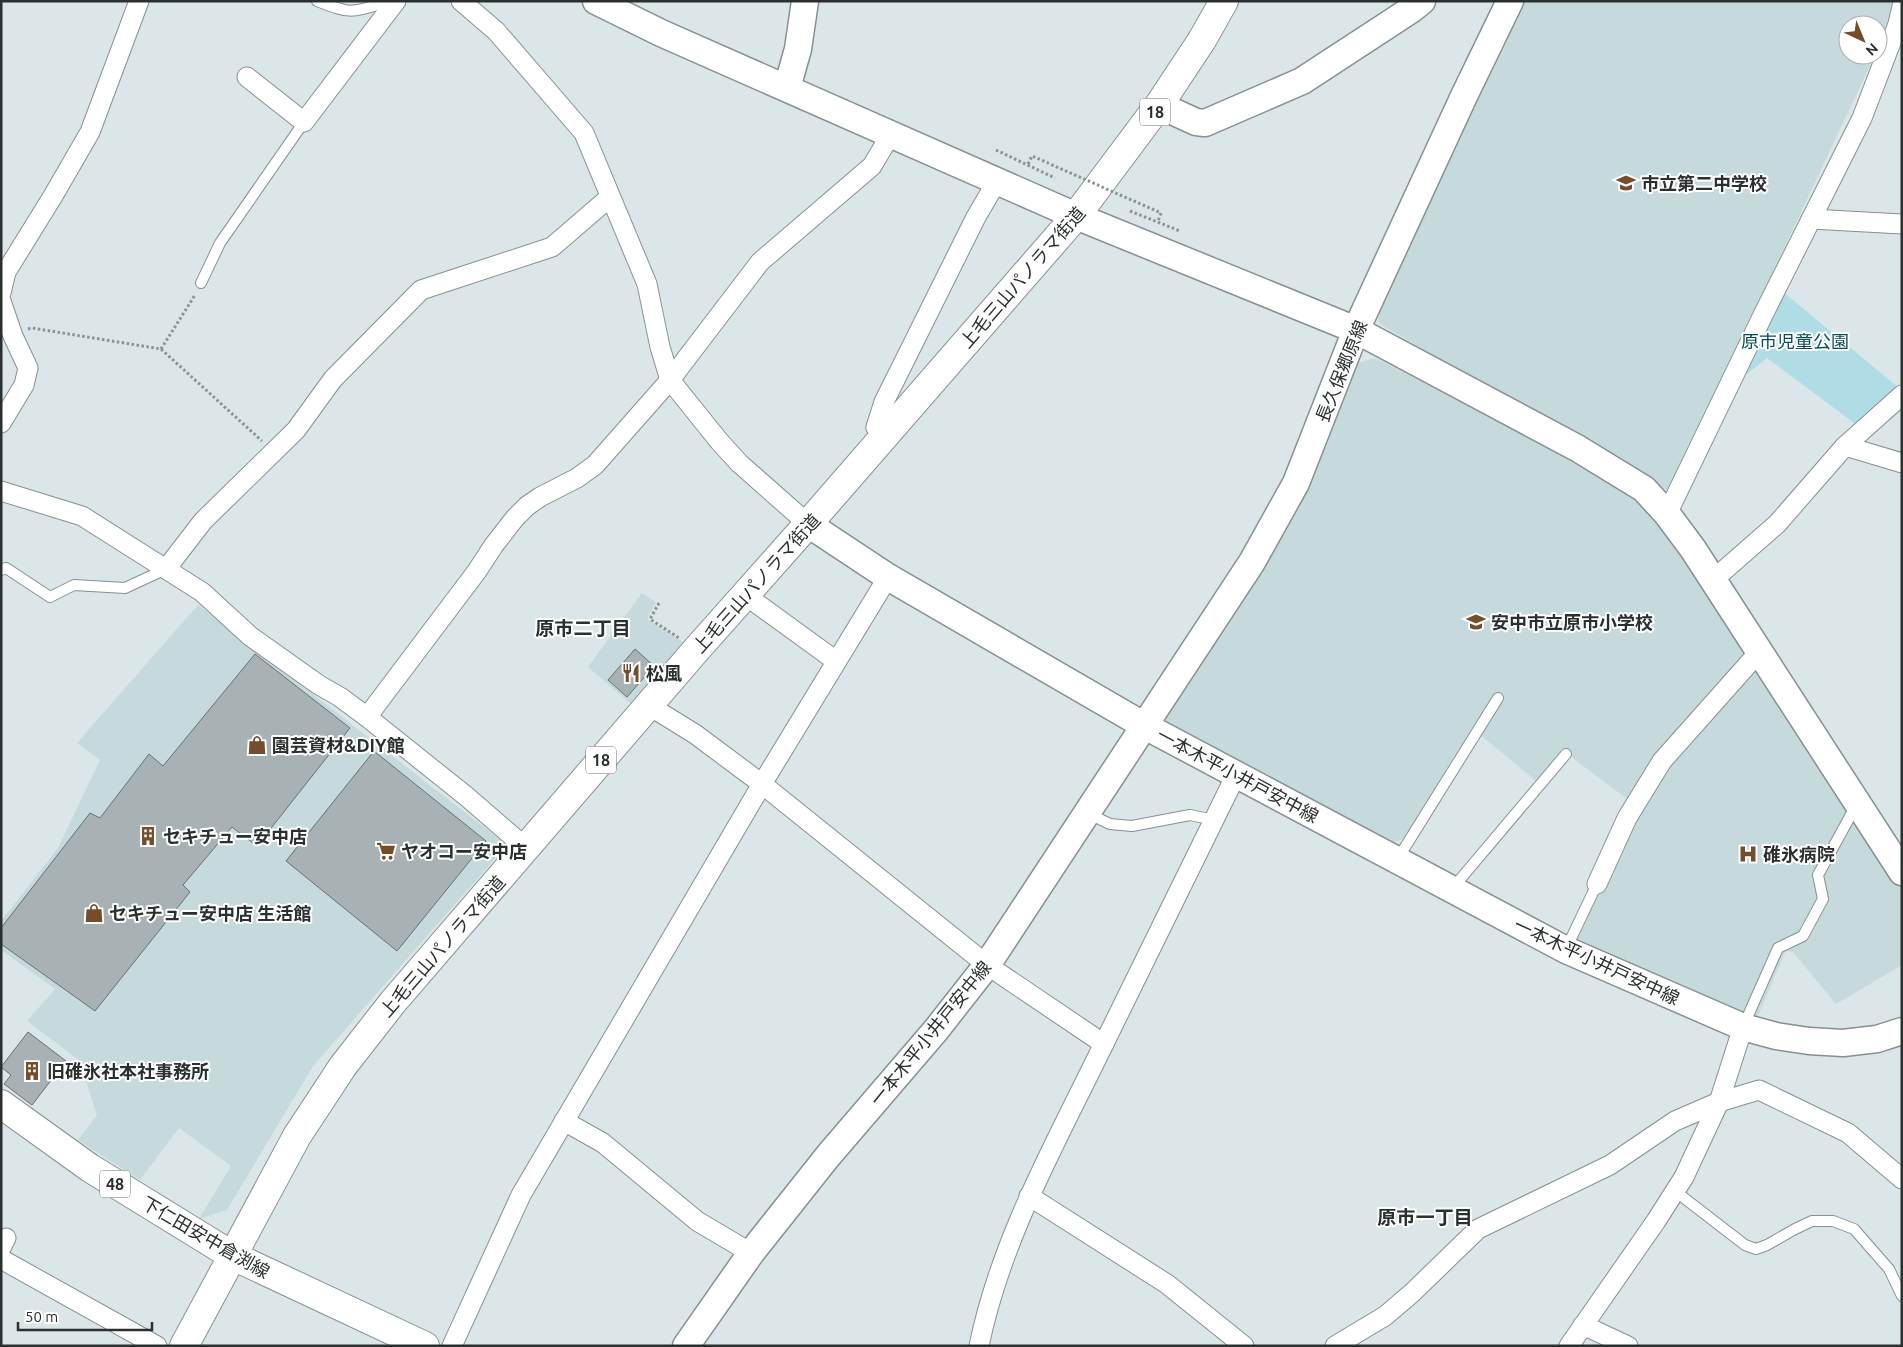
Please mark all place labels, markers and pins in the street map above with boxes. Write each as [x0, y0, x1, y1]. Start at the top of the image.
school or university icon: 市立第二中学校 [1615, 172, 1637, 194]
place label: 市立第二中学校 [1641, 173, 1767, 193]
school or university icon: 安中市立原市小学校 [1465, 611, 1487, 633]
place label: 安中市立原市小学校 [1491, 612, 1653, 632]
restaurant icon: 松風 [620, 662, 642, 684]
place label: 松風 [646, 663, 682, 683]
shop icon: 園芸資材&DIY館 [246, 734, 268, 756]
place label: 園芸資材&DIY館 [272, 735, 405, 755]
building icon: セキチュー安中店 [137, 825, 159, 847]
place label: セキチュー安中店 [163, 826, 307, 846]
supermarket icon: ヤオコー安中店 [375, 840, 397, 862]
place label: ヤオコー安中店 [401, 841, 527, 861]
hospital icon: 碓氷病院 [1737, 843, 1759, 865]
place label: 碓氷病院 [1763, 844, 1835, 864]
shop icon: セキチュー安中店 生活館 [83, 902, 105, 924]
place label: セキチュー安中店 生活館 [109, 903, 311, 923]
building icon: 旧碓氷社本社事務所 [21, 1060, 43, 1082]
place label: 旧碓氷社本社事務所 [47, 1061, 209, 1081]

